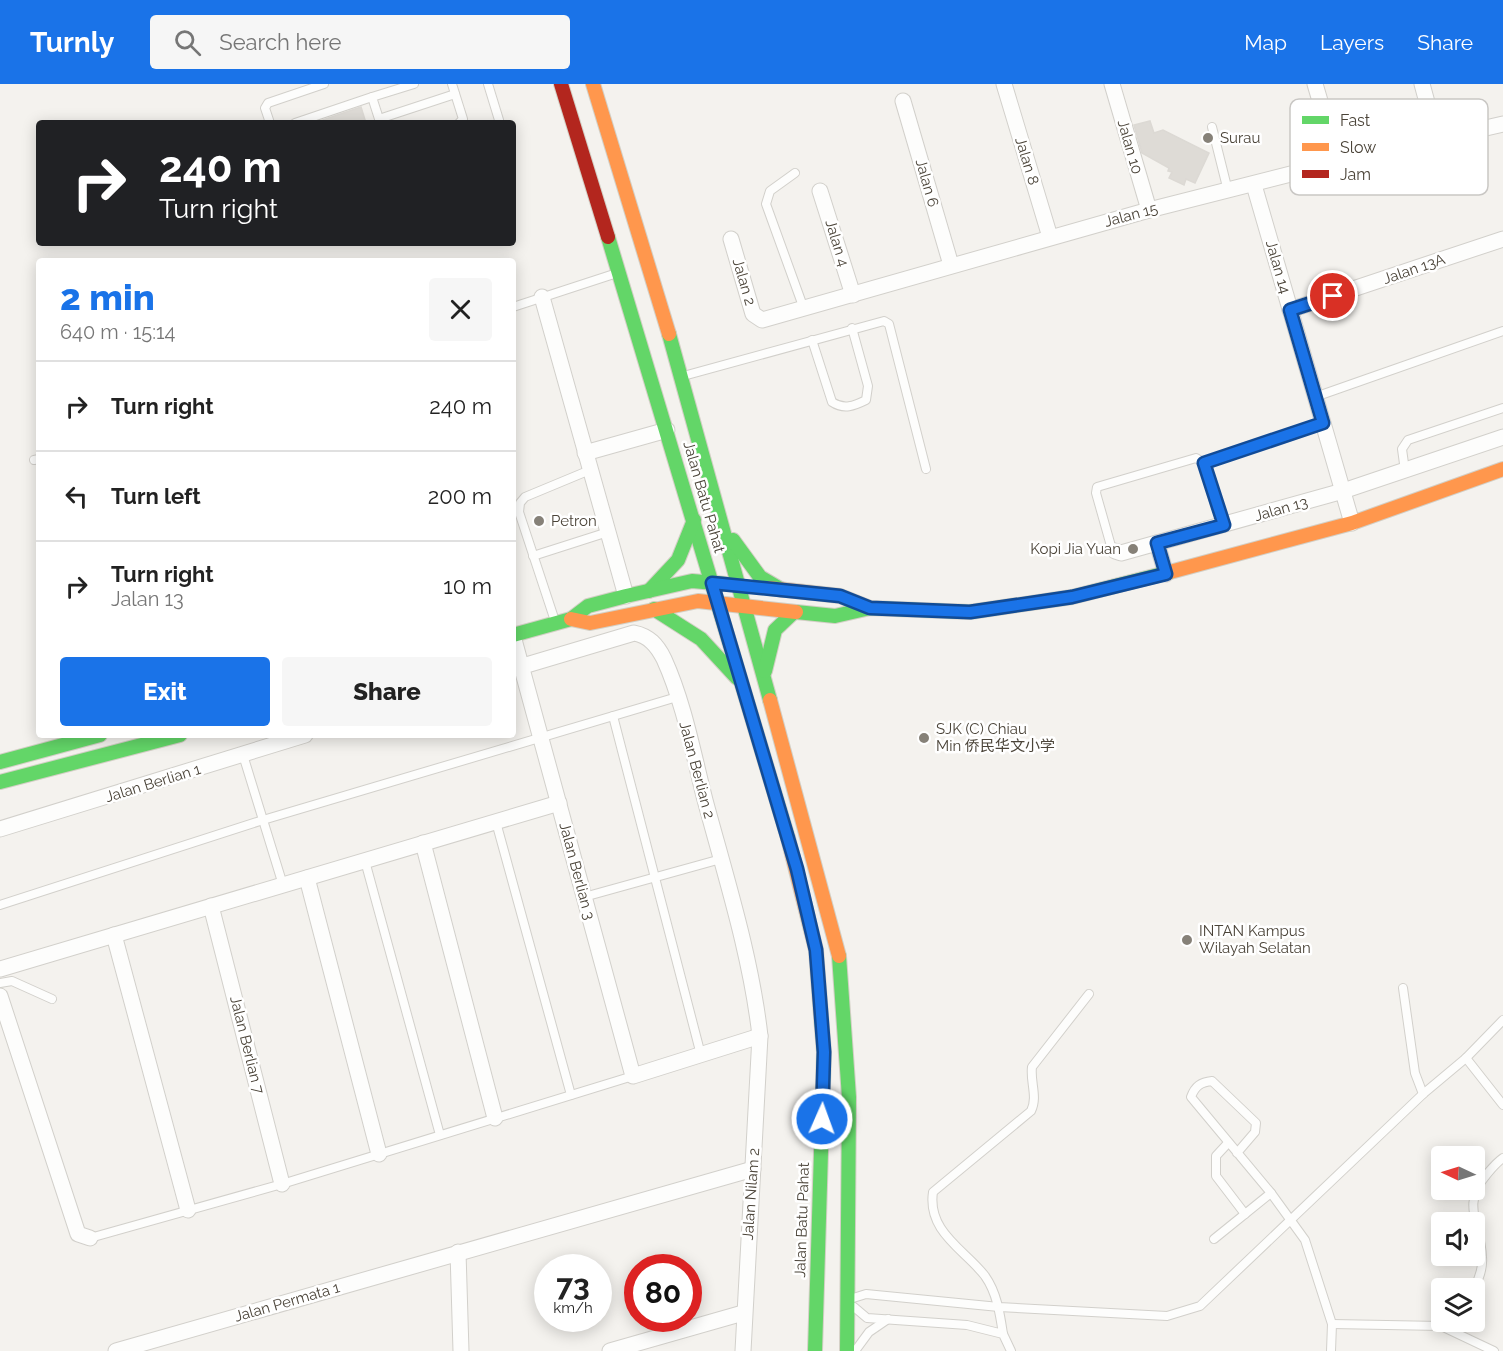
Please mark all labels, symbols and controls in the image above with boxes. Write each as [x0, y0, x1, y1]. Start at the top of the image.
search box [150, 15, 570, 69]
text: Turnly [30, 26, 114, 59]
icon: search [171, 26, 204, 59]
text: Search here [219, 29, 341, 55]
text: Map [1244, 30, 1287, 55]
text: Layers [1320, 30, 1384, 55]
text: Share [1417, 30, 1473, 55]
legend [1290, 99, 1488, 195]
text: Fast [1340, 111, 1371, 130]
street label: Jalan 10 [1114, 118, 1146, 176]
place label: Surau [1220, 129, 1260, 147]
marker: Surau [1201, 131, 1215, 145]
street label: Jalan 8 [1011, 135, 1043, 187]
text: Slow [1340, 138, 1376, 157]
text: 240 m [159, 143, 282, 192]
icon: right [60, 144, 138, 222]
street label: Jalan 6 [912, 157, 942, 209]
text: Jam [1340, 165, 1371, 184]
text: Turn right [159, 193, 278, 224]
street label: Jalan 15 [1102, 199, 1160, 231]
street label: Jalan 4 [821, 217, 853, 269]
street label: Jalan 14 [1262, 238, 1294, 296]
street label: Jalan 13A [1380, 250, 1448, 288]
street label: Jalan 2 [729, 256, 759, 308]
pin [1307, 270, 1358, 321]
text: 2 min [60, 276, 155, 318]
button: close [429, 278, 492, 341]
icon: arrive [1316, 279, 1349, 312]
text: 640 m · 15:14 [60, 320, 175, 344]
icon: right [60, 390, 93, 423]
text: Turn right [111, 393, 214, 419]
text: 240 m [429, 393, 492, 419]
street label: Jalan Batu Pahat [679, 439, 729, 555]
icon: left [60, 480, 93, 513]
text: Turn left [111, 483, 201, 509]
text: 200 m [428, 483, 492, 509]
street label: Jalan 13 [1252, 493, 1310, 525]
place label: Petron [551, 512, 597, 530]
marker: Petron [532, 514, 546, 528]
place label: Kopi Jia Yuan [1030, 540, 1121, 558]
marker: Kopi Jia Yuan [1126, 542, 1140, 556]
text: Turn right [111, 561, 214, 587]
icon: right [60, 570, 93, 603]
text: 10 m [443, 573, 492, 599]
text: Jalan 13 [111, 587, 184, 611]
button: Exit [60, 657, 270, 726]
button: Share [282, 657, 492, 726]
street label: Jalan Berlian 2 [675, 719, 719, 821]
place label: SJK (C) Chiau Min 侨民华文小学 [936, 720, 1055, 755]
marker: SJK (C) Chiau Min 侨民华文小学 [917, 731, 931, 745]
street label: Jalan Berlian 1 [103, 760, 203, 806]
street label: Jalan Berlian 3 [555, 820, 599, 922]
place label: INTAN Kampus Wilayah Selatan [1199, 922, 1311, 957]
marker: INTAN Kampus Wilayah Selatan [1180, 933, 1194, 947]
street label: Jalan Berlian 7 [226, 994, 268, 1096]
position arrow [790, 1087, 854, 1151]
north arrow [1431, 1146, 1485, 1200]
map controls [1431, 1146, 1485, 1332]
street label: Jalan Nilam 2 [739, 1147, 763, 1241]
street label: Jalan Batu Pahat [791, 1162, 813, 1278]
button: sound [1431, 1212, 1485, 1266]
speed limit sign: 80 [624, 1254, 702, 1332]
text: 73 [556, 1268, 590, 1303]
street label: Jalan Permata 1 [232, 1278, 342, 1326]
button: layers [1431, 1278, 1485, 1332]
text: km/h [553, 1299, 593, 1317]

